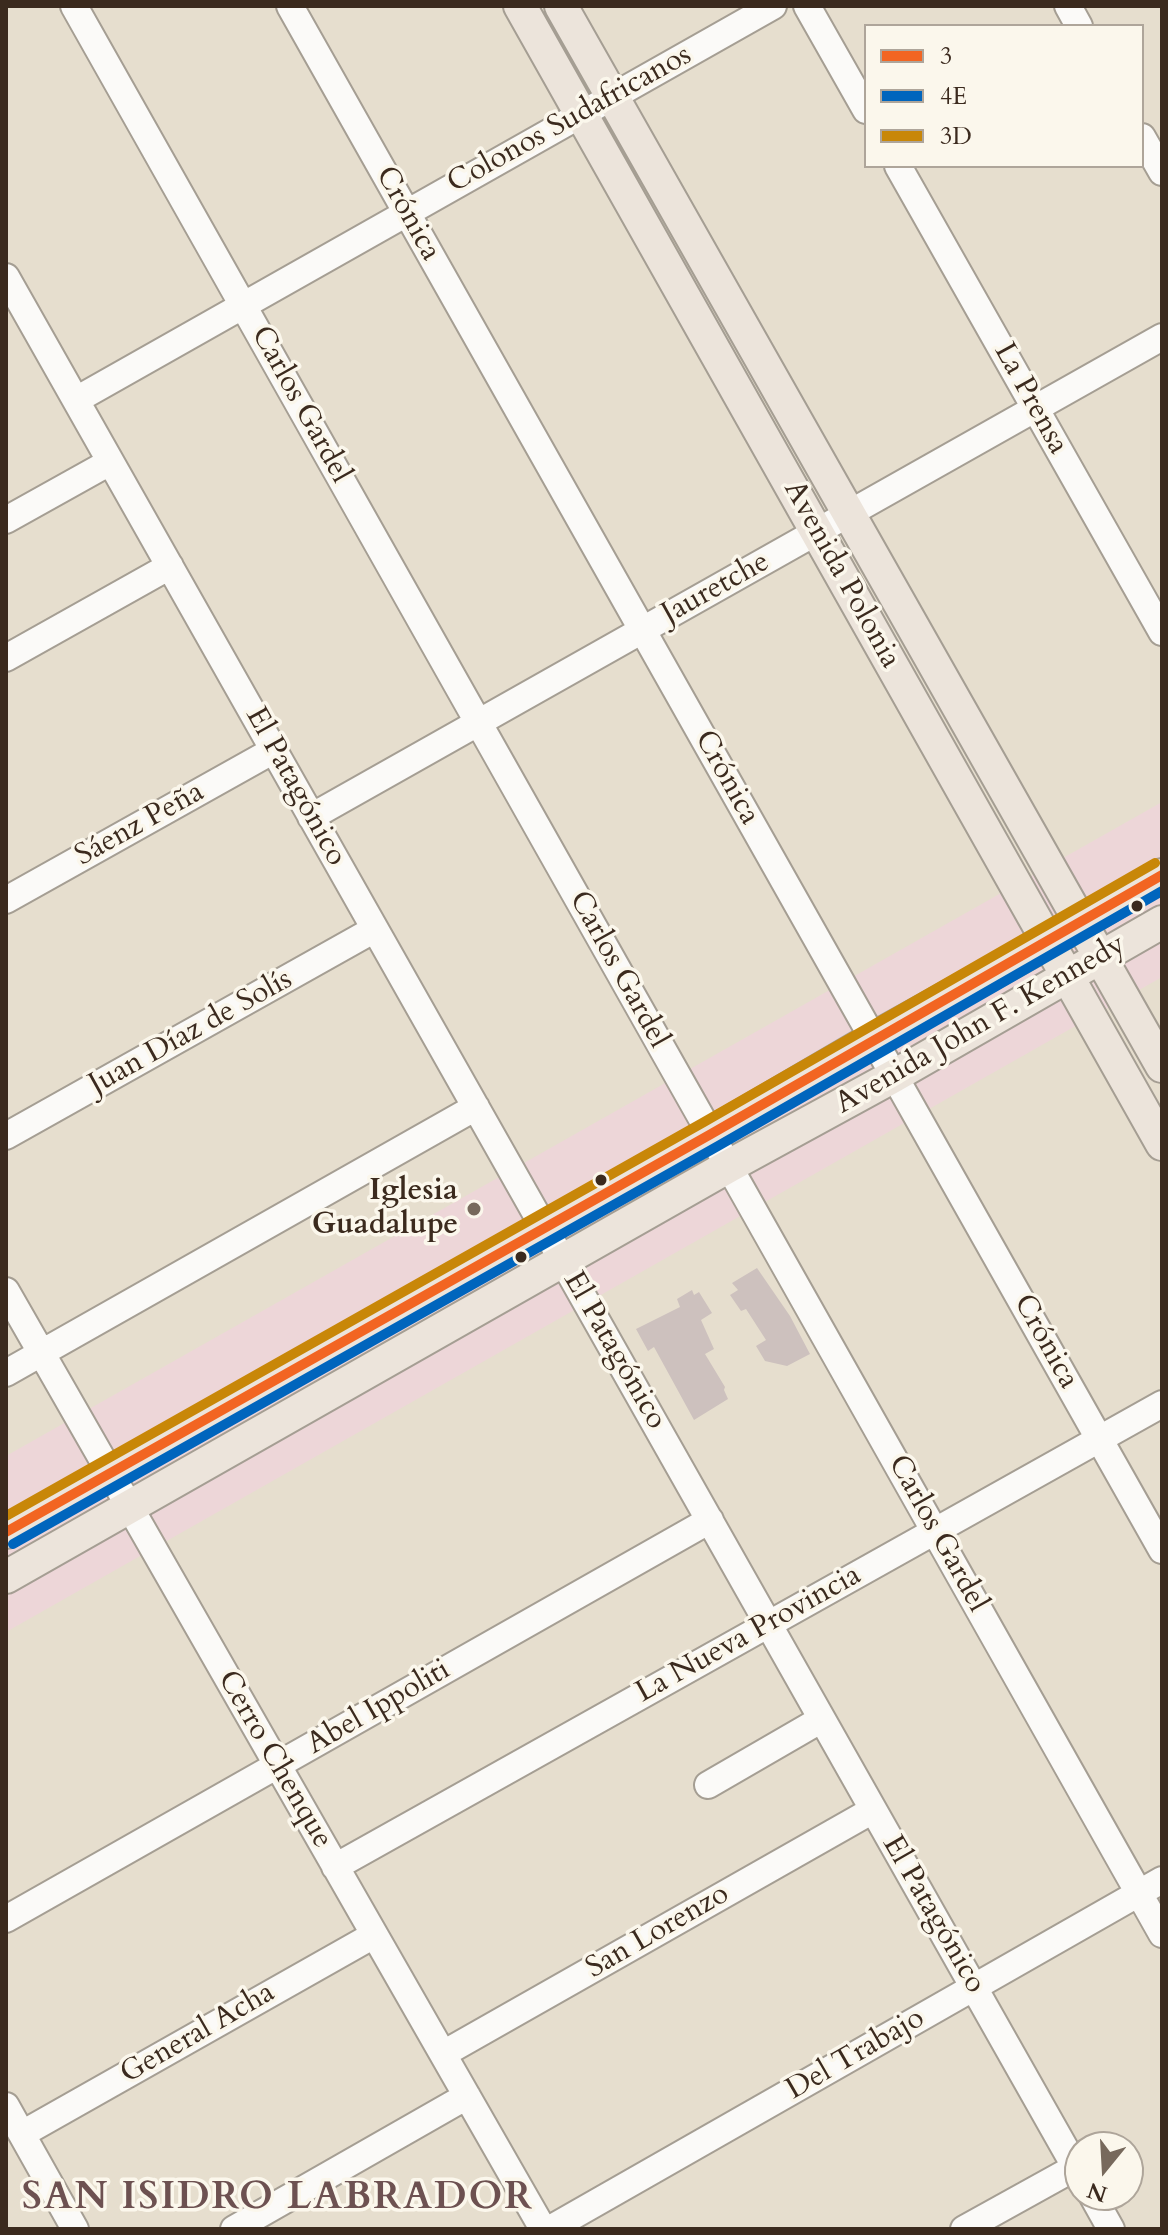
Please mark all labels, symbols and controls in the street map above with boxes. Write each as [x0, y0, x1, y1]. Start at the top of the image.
legend [864, 24, 1144, 168]
street label: Colonos Sudafricanos [442, 38, 698, 202]
text: 3 [940, 40, 952, 73]
text: 4E [940, 80, 967, 113]
text: 3D [940, 120, 972, 153]
street label: Crónica [366, 161, 448, 267]
street label: Carlos Gardel [242, 320, 358, 490]
street label: La Prensa [985, 337, 1075, 461]
street label: Avenida Polonia [775, 475, 907, 675]
street label: Jauretche [656, 545, 776, 633]
street label: El Patagónico [237, 701, 353, 873]
street label: Crónica [685, 725, 767, 831]
street label: Sáenz Peña [69, 775, 211, 875]
street label: Carlos Gardel [560, 885, 676, 1055]
unlabelled marker [1129, 898, 1145, 914]
street label: Avenida John F. Kennedy [830, 927, 1132, 1123]
street label: Juan Díaz de Solís [83, 962, 299, 1104]
unlabelled marker [593, 1172, 609, 1188]
place label: Iglesia Guadalupe [312, 1174, 458, 1244]
marker: Iglesia Guadalupe [465, 1200, 483, 1218]
unlabelled marker [513, 1249, 529, 1265]
street label: El Patagónico [554, 1266, 674, 1436]
street label: Crónica [1004, 1289, 1086, 1395]
street label: Carlos Gardel [879, 1449, 995, 1619]
street label: La Nueva Provincia [630, 1558, 868, 1712]
street label: Abel Ippoliti [301, 1653, 457, 1763]
street label: Cerro Chenque [209, 1665, 339, 1855]
street label: El Patagónico [873, 1830, 993, 2000]
street label: San Lorenzo [580, 1877, 736, 1987]
street label: General Acha [114, 1975, 282, 2093]
street label: Del Trabajo [781, 2001, 931, 2109]
north arrow [1064, 2131, 1144, 2211]
text: N [1083, 2175, 1111, 2209]
district label: SAN ISIDRO LABRADOR [22, 2176, 534, 2222]

